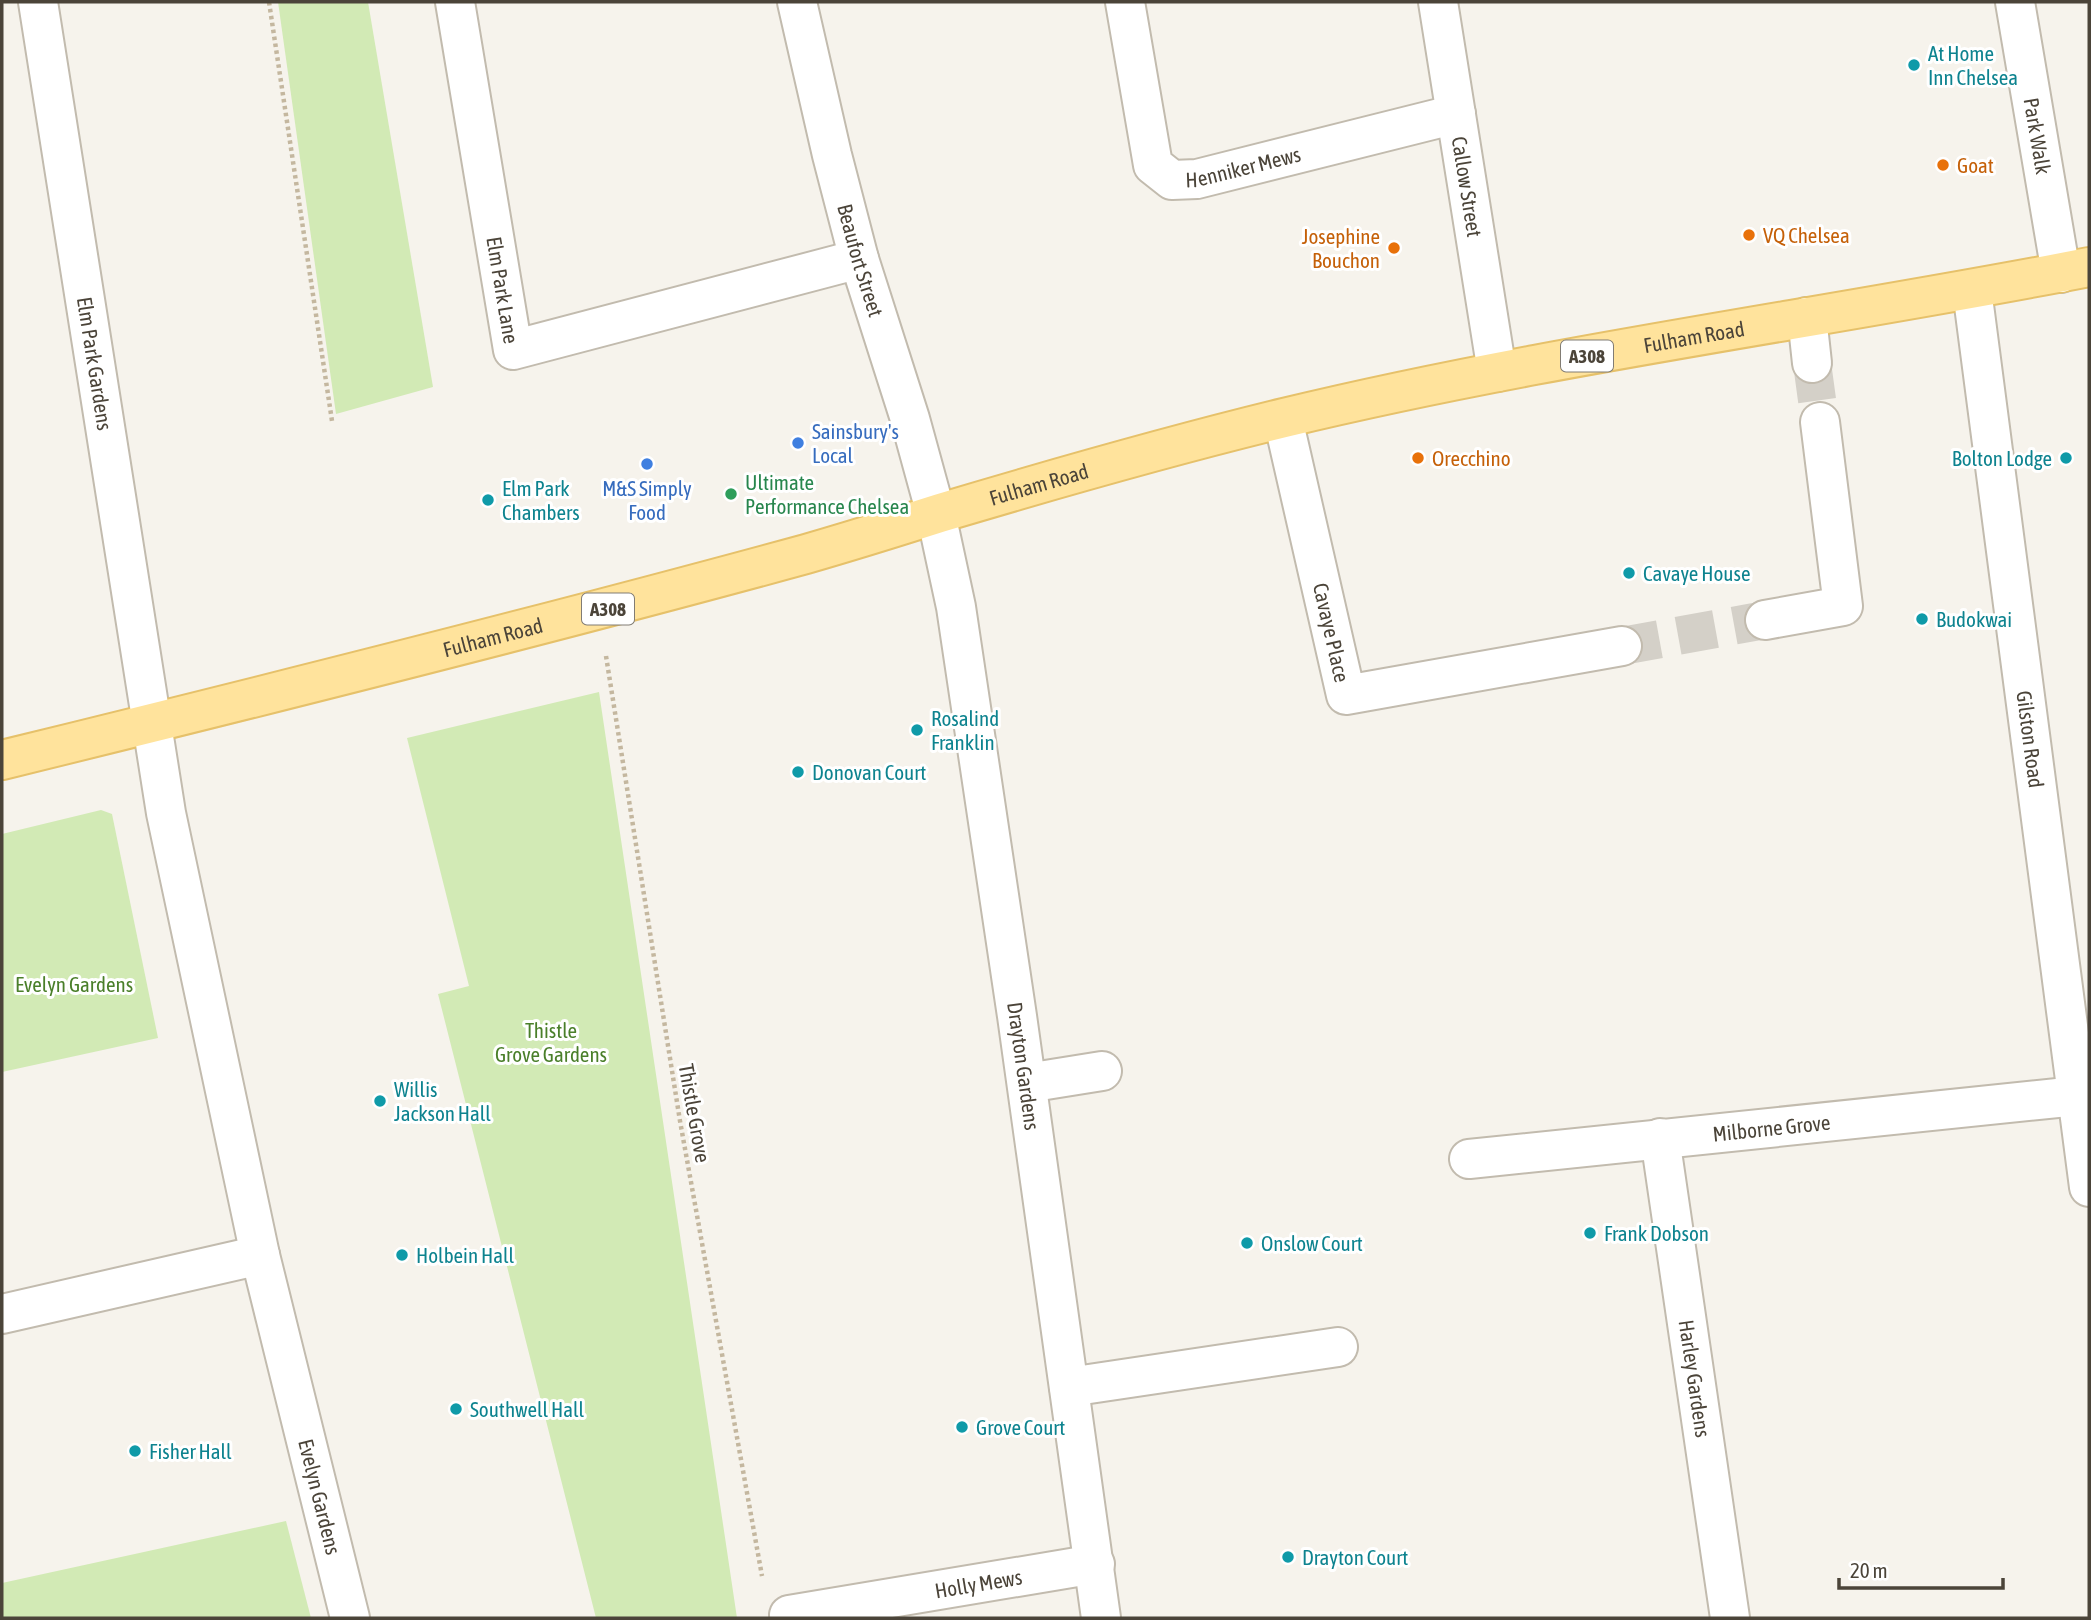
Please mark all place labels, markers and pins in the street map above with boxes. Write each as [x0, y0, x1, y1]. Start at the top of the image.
place label: At Home Inn Chelsea [1928, 41, 2018, 89]
marker: At Home Inn Chelsea [1906, 57, 1922, 73]
place label: Goat [1957, 153, 1994, 177]
marker: Goat [1935, 157, 1951, 173]
place label: VQ Chelsea [1763, 223, 1850, 247]
place label: Josephine Bouchon [1302, 224, 1380, 272]
marker: VQ Chelsea [1741, 227, 1757, 243]
marker: Josephine Bouchon [1386, 240, 1402, 256]
place label: Sainsbury's Local [812, 419, 899, 467]
marker: Sainsbury's Local [790, 435, 806, 451]
place label: Orecchino [1432, 446, 1511, 470]
place label: Bolton Lodge [1952, 446, 2052, 470]
marker: Orecchino [1410, 450, 1426, 466]
marker: Bolton Lodge [2058, 450, 2074, 466]
marker: M&S Simply Food [639, 456, 655, 472]
place label: Ultimate Performance Chelsea [745, 470, 909, 518]
place label: Elm Park Chambers [502, 476, 580, 524]
place label: M&S Simply Food [602, 476, 692, 524]
marker: Ultimate Performance Chelsea [723, 486, 739, 502]
marker: Elm Park Chambers [480, 492, 496, 508]
place label: Cavaye House [1643, 561, 1750, 585]
marker: Cavaye House [1621, 565, 1637, 581]
place label: Budokwai [1936, 607, 2012, 631]
marker: Budokwai [1914, 611, 1930, 627]
place label: Rosalind Franklin [931, 706, 999, 754]
marker: Rosalind Franklin [909, 722, 925, 738]
place label: Donovan Court [812, 760, 926, 784]
marker: Donovan Court [790, 764, 806, 780]
place label: Willis Jackson Hall [394, 1077, 491, 1125]
marker: Willis Jackson Hall [372, 1093, 388, 1109]
place label: Frank Dobson [1604, 1221, 1709, 1245]
marker: Frank Dobson [1582, 1225, 1598, 1241]
place label: Onslow Court [1261, 1231, 1363, 1255]
marker: Onslow Court [1239, 1235, 1255, 1251]
place label: Holbein Hall [416, 1243, 515, 1267]
marker: Holbein Hall [394, 1247, 410, 1263]
place label: Southwell Hall [470, 1397, 584, 1421]
marker: Southwell Hall [448, 1401, 464, 1417]
place label: Grove Court [976, 1415, 1065, 1439]
marker: Grove Court [954, 1419, 970, 1435]
place label: Fisher Hall [149, 1439, 232, 1463]
marker: Fisher Hall [127, 1443, 143, 1459]
place label: Drayton Court [1302, 1545, 1408, 1569]
marker: Drayton Court [1280, 1549, 1296, 1565]

